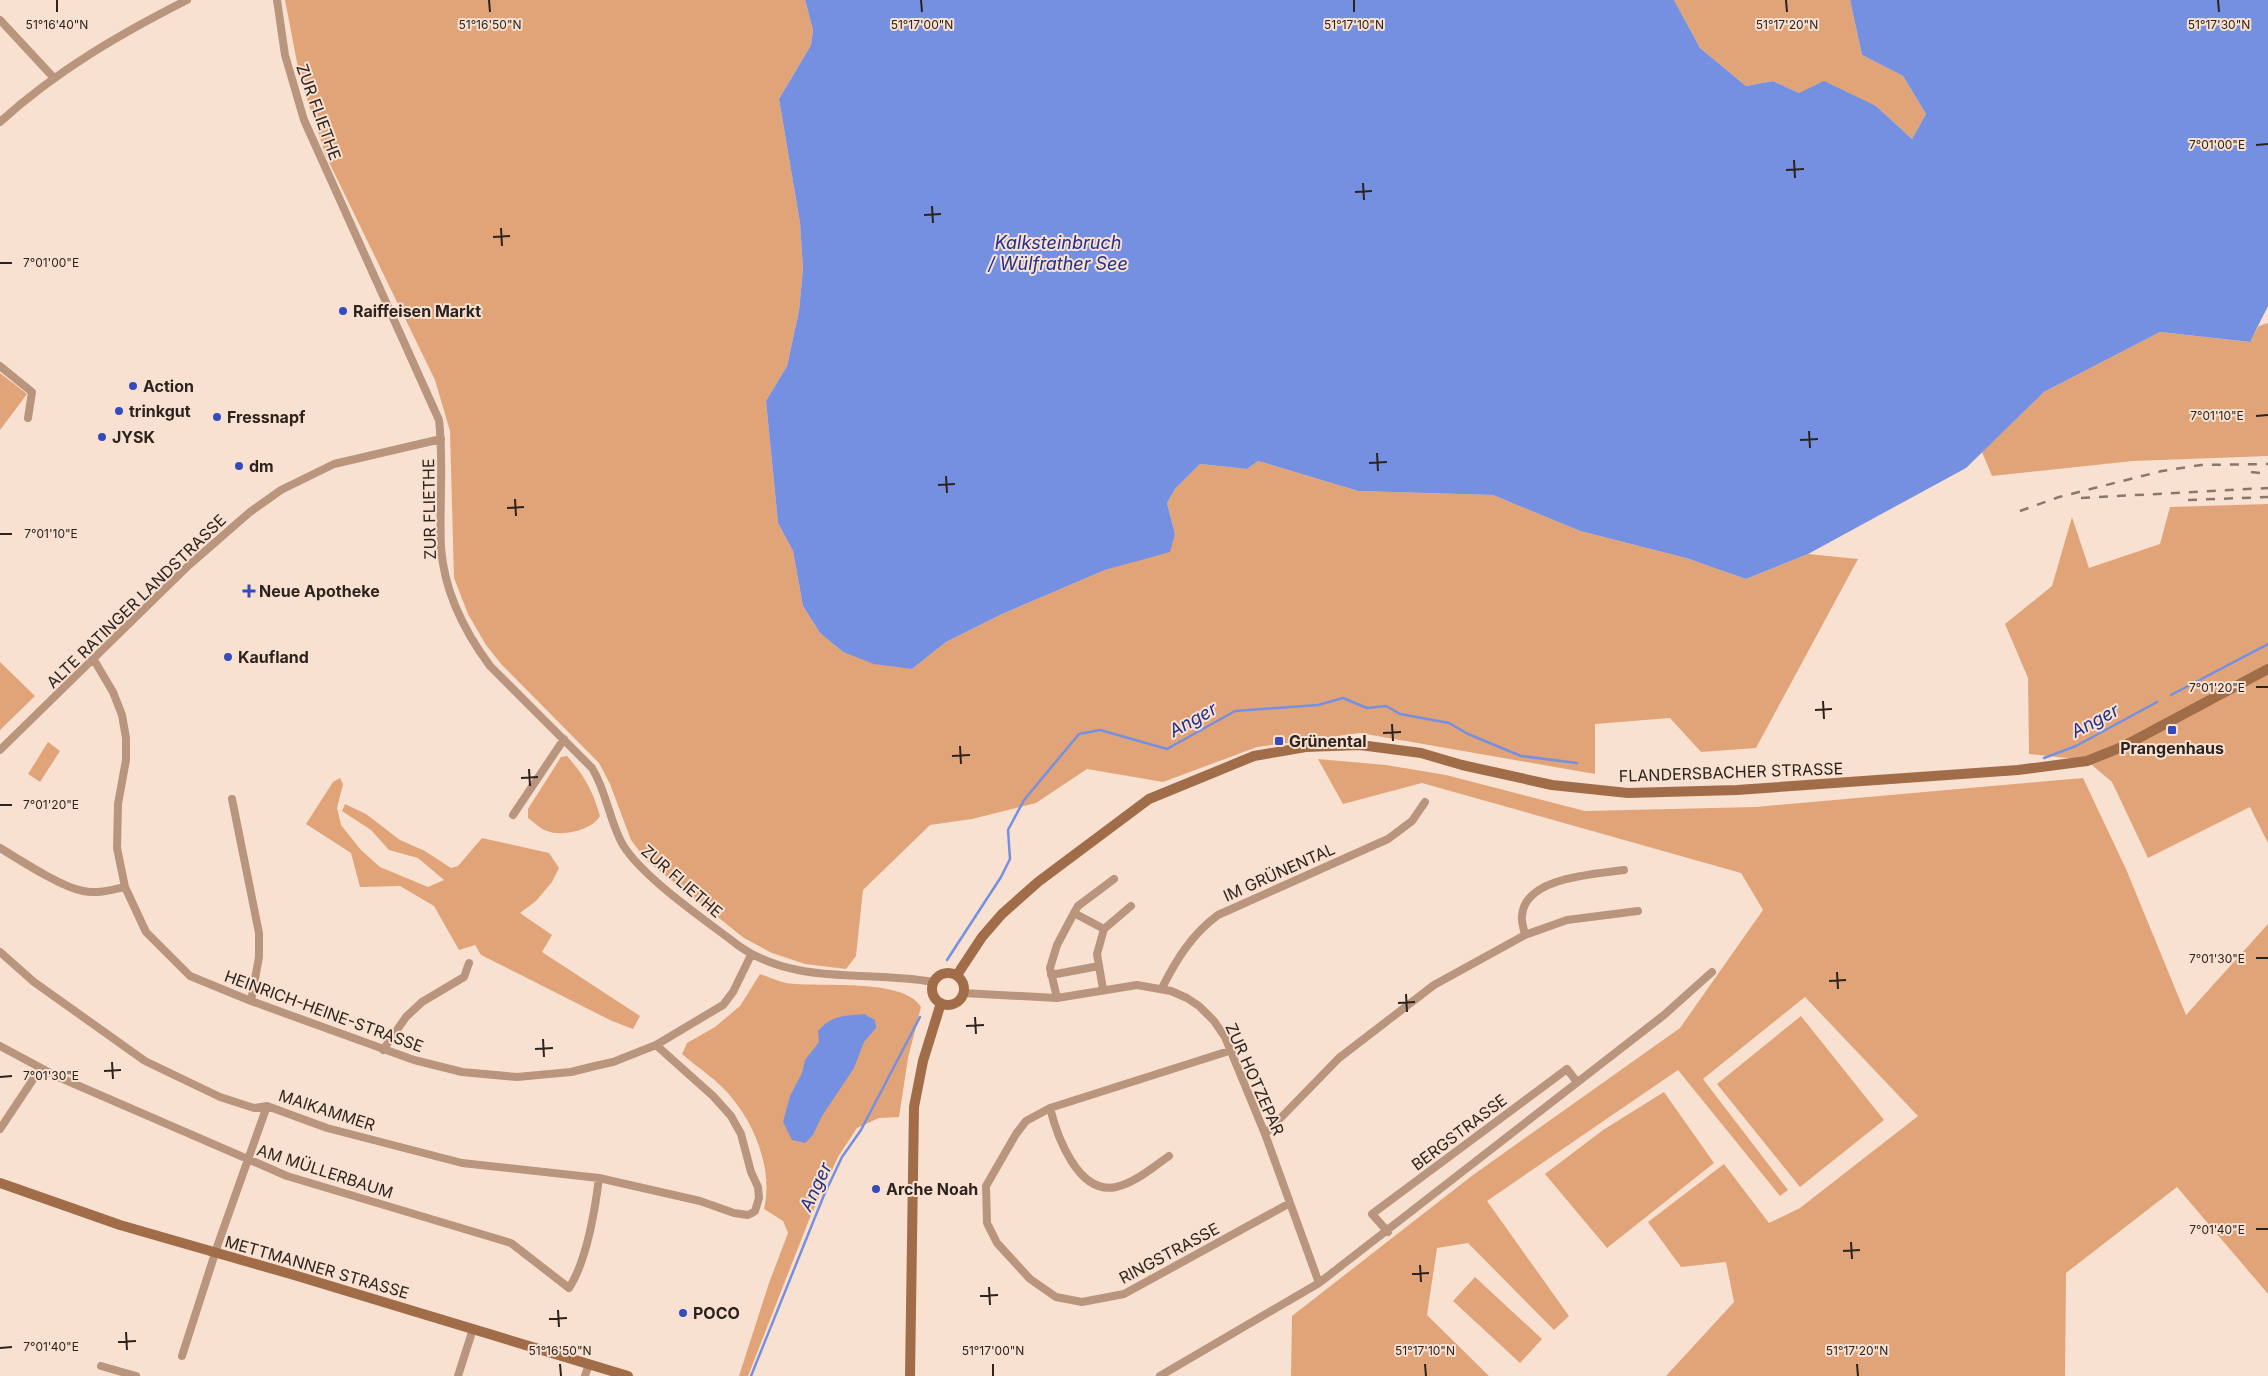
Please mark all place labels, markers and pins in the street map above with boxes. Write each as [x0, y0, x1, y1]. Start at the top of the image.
place label: Raiffeisen Markt [353, 301, 481, 321]
marker: Raiffeisen Markt [337, 305, 349, 317]
place label: Action [143, 376, 194, 396]
marker: Action [127, 380, 139, 392]
place label: trinkgut [129, 401, 191, 421]
marker: trinkgut [113, 405, 125, 417]
place label: Fressnapf [227, 407, 306, 427]
marker: Fressnapf [211, 411, 223, 423]
place label: JYSK [112, 427, 156, 447]
marker: JYSK [96, 431, 108, 443]
place label: dm [249, 456, 274, 476]
marker: dm [233, 460, 245, 472]
place label: Neue Apotheke [259, 581, 380, 601]
marker: Neue Apotheke [243, 585, 255, 597]
place label: Kaufland [238, 647, 309, 667]
marker: Kaufland [222, 651, 234, 663]
marker: Prangenhaus [2166, 724, 2178, 736]
place label: Grünental [1289, 731, 1367, 751]
marker: Grünental [1273, 735, 1285, 747]
place label: Prangenhaus [2120, 738, 2224, 758]
place label: Arche Noah [886, 1179, 978, 1199]
marker: Arche Noah [870, 1183, 882, 1195]
place label: POCO [693, 1303, 740, 1323]
marker: POCO [677, 1307, 689, 1319]

